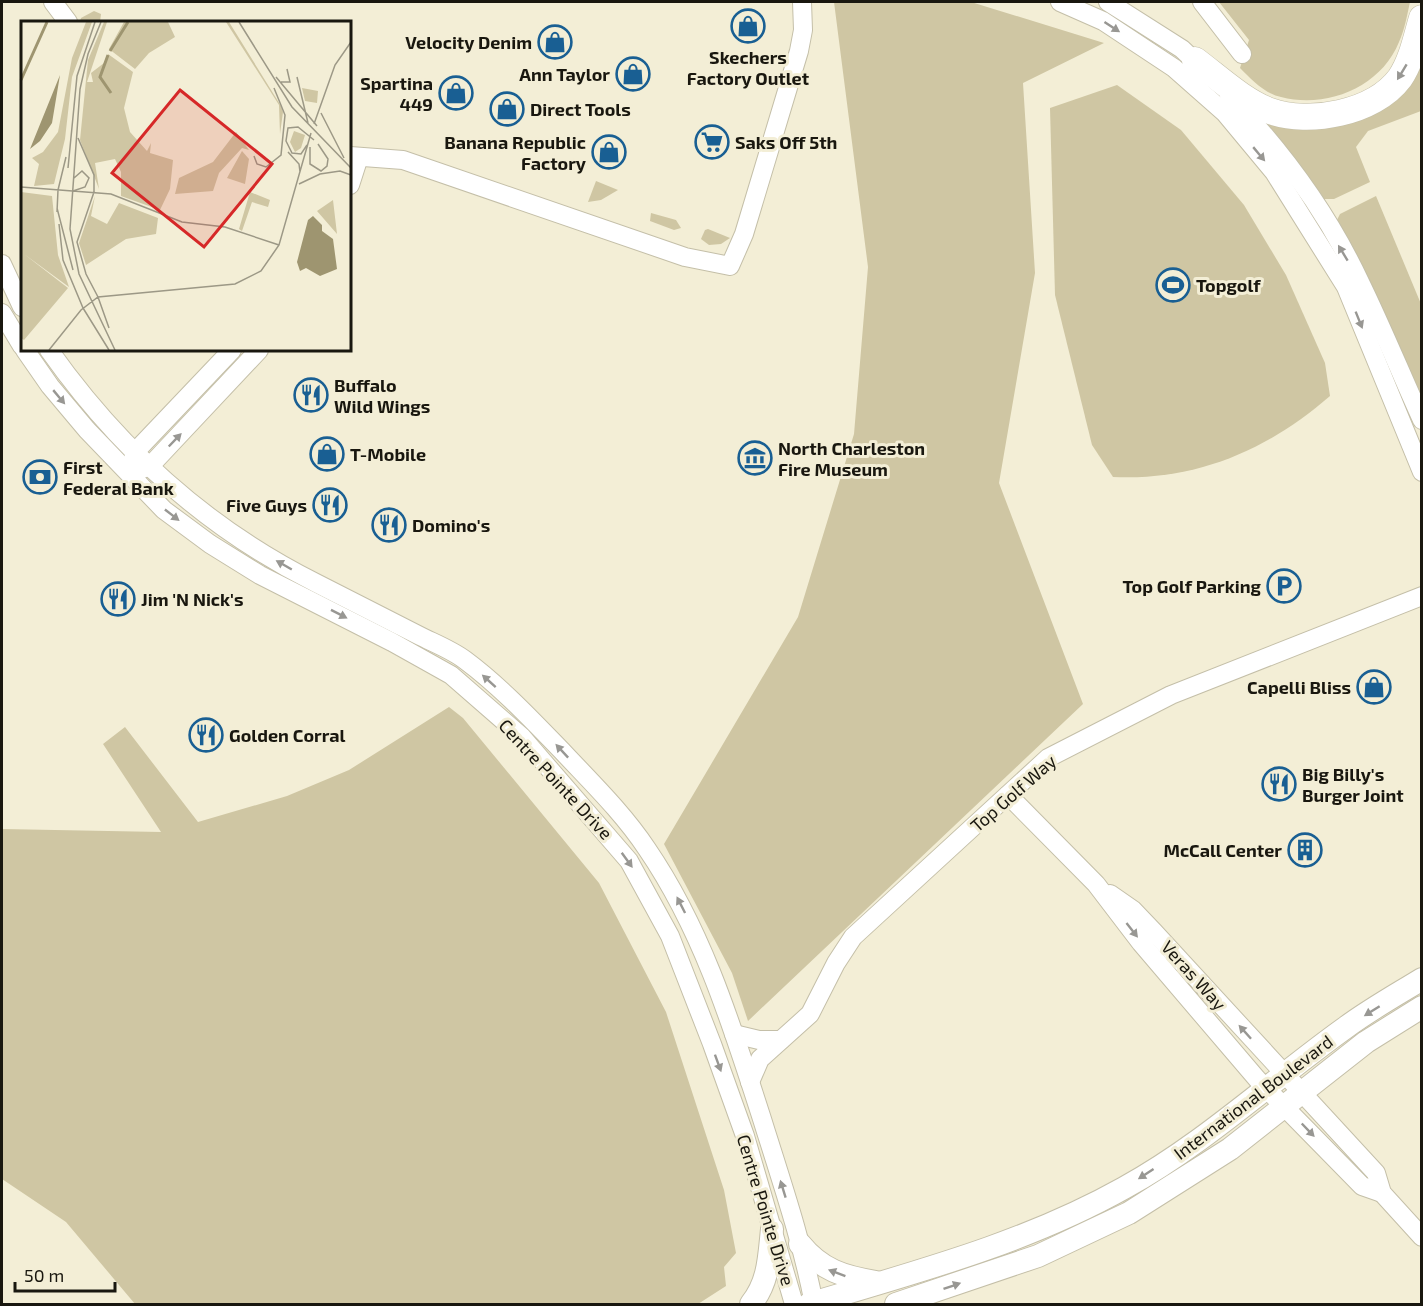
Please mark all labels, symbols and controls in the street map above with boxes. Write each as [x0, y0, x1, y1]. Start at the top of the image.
shop icon: Skechers Factory Outlet [730, 8, 766, 44]
inset map [21, 21, 351, 351]
one-way arrow [1104, 21, 1120, 33]
shop icon: Velocity Denim [537, 24, 573, 60]
place label: Velocity Denim [405, 31, 532, 53]
place label: Skechers Factory Outlet [687, 46, 810, 89]
shop icon: Ann Taylor [615, 56, 651, 92]
place label: Ann Taylor [519, 63, 610, 85]
one-way arrow [1396, 64, 1407, 80]
place label: Spartina 449 [360, 72, 433, 115]
shop icon: Spartina 449 [438, 75, 474, 111]
shop icon: Direct Tools [489, 91, 525, 127]
place label: Direct Tools [530, 98, 631, 120]
supermarket icon: Saks Off 5th [694, 124, 730, 160]
place label: Banana Republic Factory [444, 131, 587, 174]
place label: Saks Off 5th [735, 131, 837, 153]
shop icon: Banana Republic Factory [591, 134, 627, 170]
one-way arrow [1252, 146, 1265, 161]
one-way arrow [1338, 245, 1349, 261]
sports icon: Topgolf [1155, 267, 1191, 303]
place label: Topgolf [1196, 274, 1261, 296]
one-way arrow [1354, 312, 1364, 330]
place label: Buffalo Wild Wings [334, 374, 430, 417]
restaurant icon: Buffalo Wild Wings [293, 377, 329, 413]
one-way arrow [52, 389, 65, 404]
one-way arrow [168, 433, 182, 447]
shop icon: T-Mobile [309, 436, 345, 472]
place label: North Charleston Fire Museum [778, 437, 925, 480]
museum icon: North Charleston Fire Museum [737, 440, 773, 476]
place label: T-Mobile [350, 443, 426, 465]
place label: First Federal Bank [63, 456, 174, 499]
bank icon: First Federal Bank [22, 459, 58, 495]
restaurant icon: Five Guys [312, 487, 348, 523]
place label: Five Guys [226, 494, 307, 516]
restaurant icon: Domino's [371, 507, 407, 543]
one-way arrow [164, 508, 179, 520]
place label: Domino's [412, 514, 490, 536]
one-way arrow [275, 560, 292, 570]
parking icon: Top Golf Parking [1266, 568, 1302, 604]
place label: Top Golf Parking [1122, 575, 1262, 597]
restaurant icon: Jim 'N Nick's [100, 581, 136, 617]
place label: Jim 'N Nick's [141, 588, 243, 610]
one-way arrow [330, 610, 347, 619]
shop icon: Capelli Bliss [1356, 669, 1392, 705]
one-way arrow [482, 675, 497, 688]
place label: Capelli Bliss [1247, 676, 1351, 698]
street label: Centre Pointe Drive [494, 714, 618, 844]
restaurant icon: Golden Corral [188, 717, 224, 753]
place label: Golden Corral [229, 724, 346, 746]
one-way arrow [556, 744, 569, 759]
street label: Top Golf Way [966, 749, 1061, 836]
place label: Big Billy's Burger Joint [1302, 763, 1404, 806]
restaurant icon: Big Billy's Burger Joint [1261, 766, 1297, 802]
building icon: McCall Center [1287, 832, 1323, 868]
place label: McCall Center [1163, 839, 1282, 861]
one-way arrow [621, 851, 633, 867]
one-way arrow [676, 896, 685, 913]
one-way arrow [1125, 922, 1138, 938]
street label: Veras Way [1157, 936, 1231, 1015]
one-way arrow [1364, 1005, 1380, 1016]
one-way arrow [1239, 1025, 1252, 1040]
street label: International Boulevard [1169, 1030, 1337, 1164]
one-way arrow [714, 1054, 724, 1072]
one-way arrow [1301, 1123, 1315, 1137]
street label: Centre Pointe Drive [733, 1132, 799, 1288]
one-way arrow [1139, 1168, 1155, 1180]
one-way arrow [778, 1180, 787, 1198]
scale bar [15, 1255, 116, 1293]
text: 50 m [24, 1264, 64, 1286]
one-way arrow [828, 1268, 846, 1277]
one-way arrow [943, 1280, 961, 1290]

